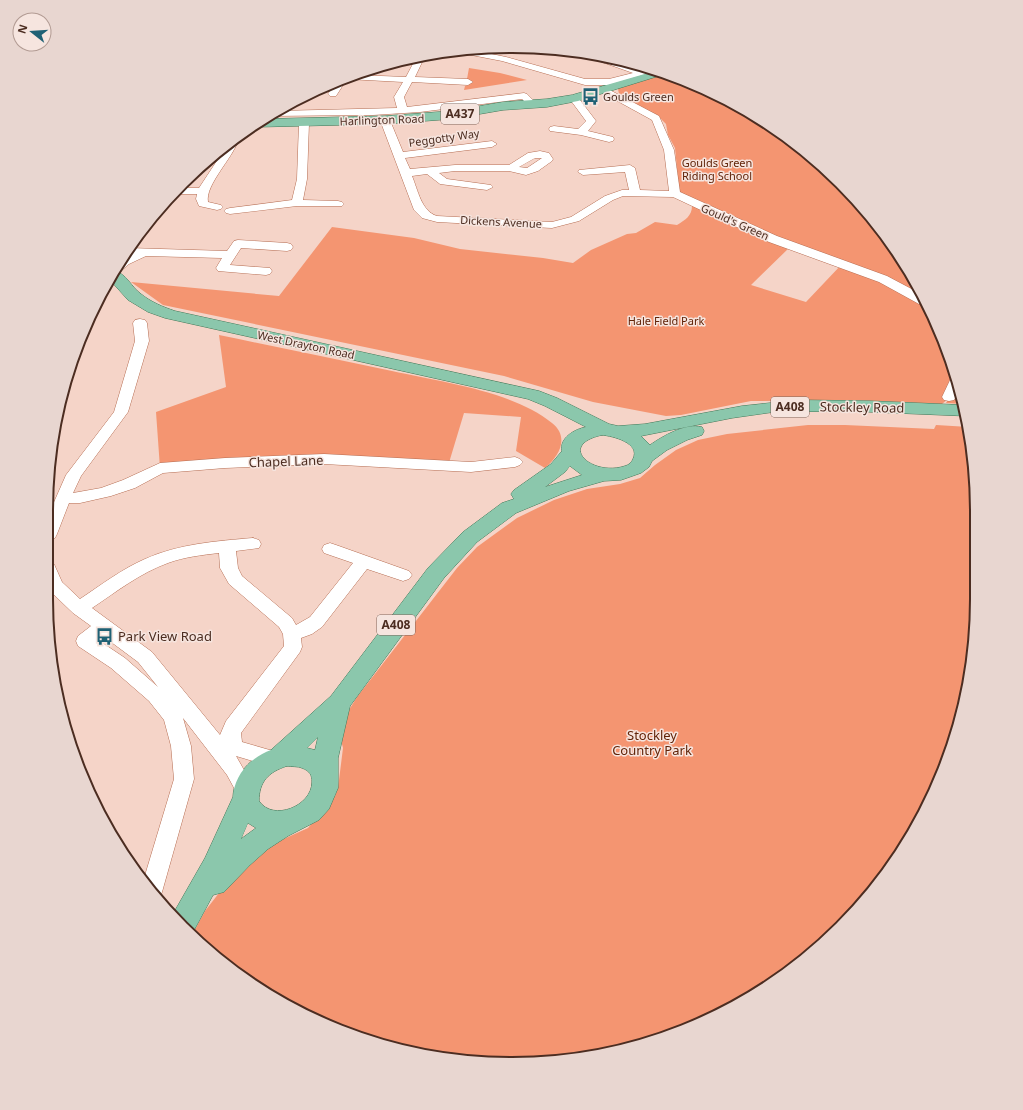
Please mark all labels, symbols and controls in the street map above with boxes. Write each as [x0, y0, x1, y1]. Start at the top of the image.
north arrow [12, 12, 52, 52]
text: N [13, 22, 30, 35]
bus stop icon: Goulds Green [580, 87, 600, 107]
place label: Goulds Green [603, 89, 674, 104]
road number: A437 [441, 104, 479, 124]
street label: Harlington Road [339, 111, 425, 128]
street label: Peggotty Way [408, 125, 481, 150]
park label: Goulds Green Riding School [682, 155, 752, 183]
street label: Gould's Green [699, 200, 772, 243]
street label: Dickens Avenue [460, 212, 542, 231]
park label: Hale Field Park [628, 313, 704, 328]
street label: West Drayton Road [256, 327, 356, 362]
road number: A408 [771, 397, 809, 417]
street label: Stockley Road [820, 397, 904, 417]
street label: Chapel Lane [248, 451, 324, 471]
road number: A408 [377, 615, 415, 635]
bus stop icon: Park View Road [95, 626, 115, 646]
place label: Park View Road [118, 627, 212, 645]
park label: Stockley Country Park [612, 726, 692, 759]

